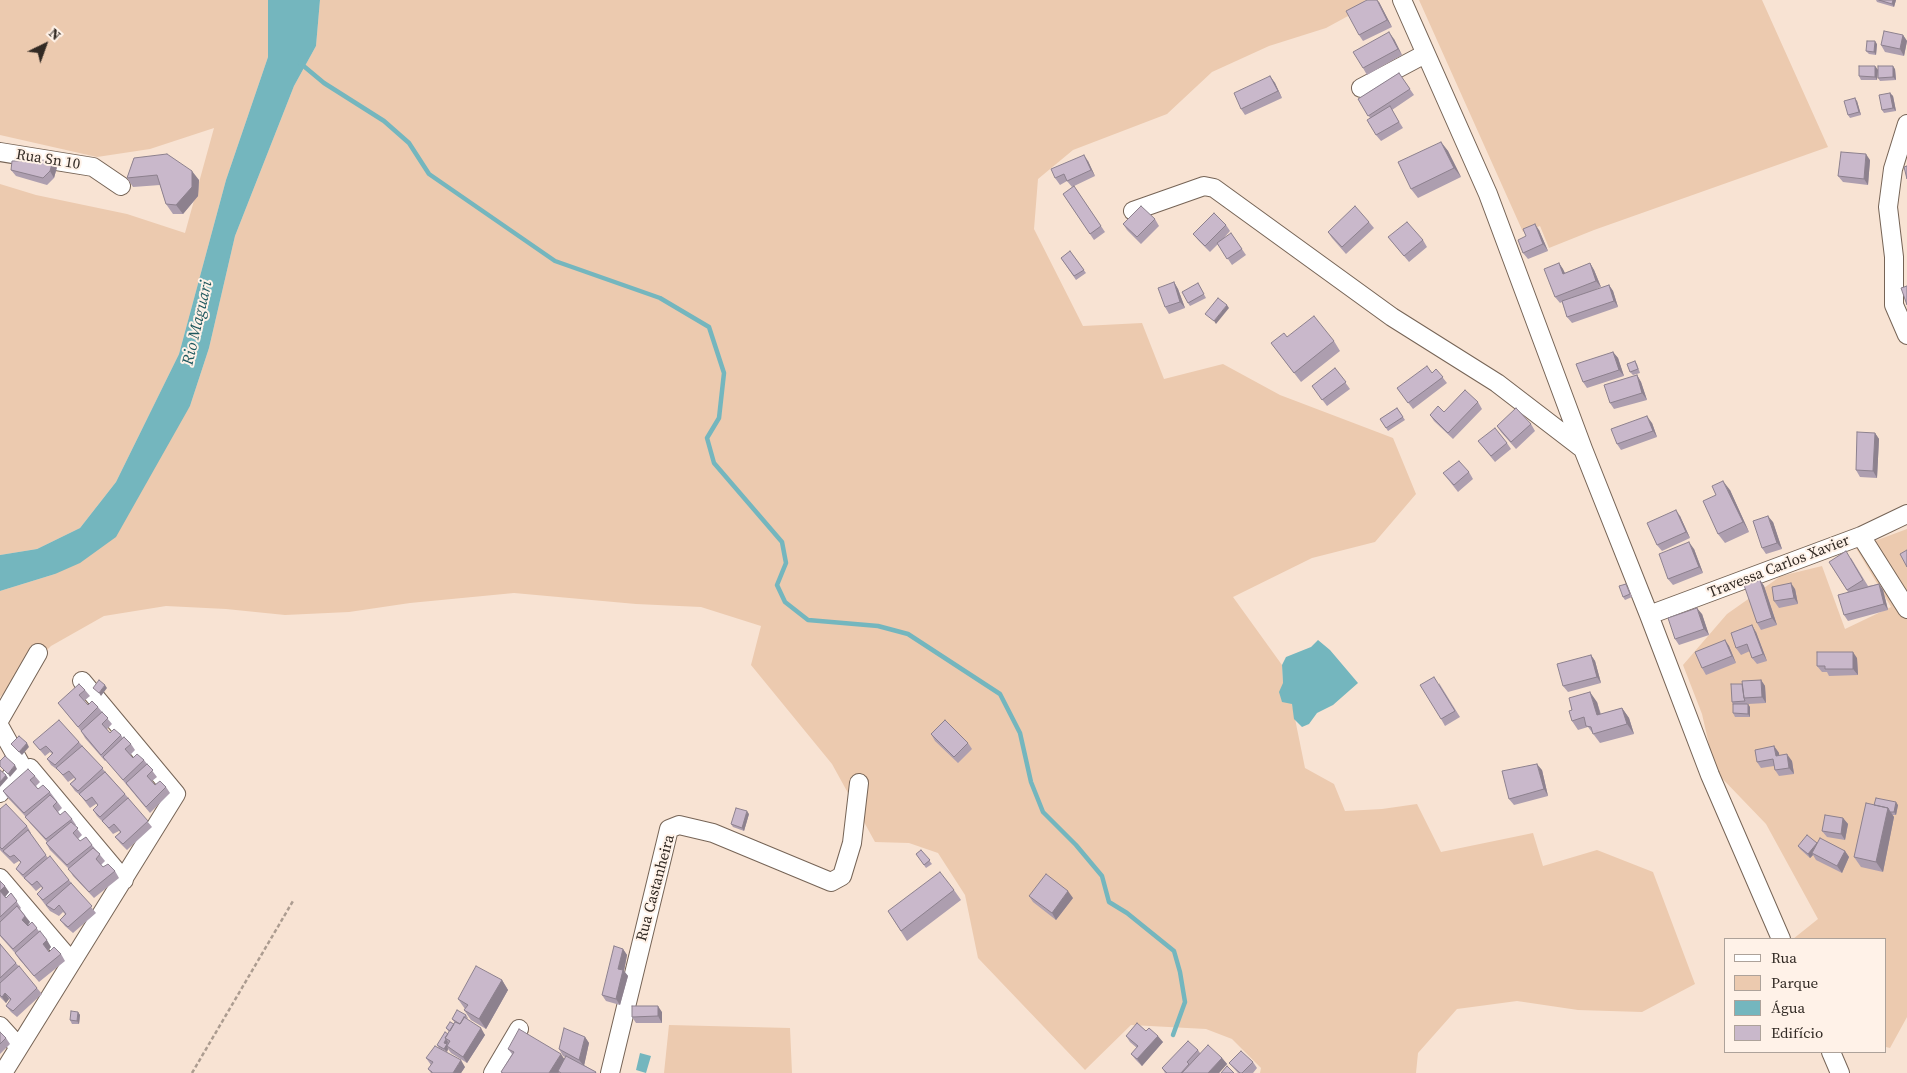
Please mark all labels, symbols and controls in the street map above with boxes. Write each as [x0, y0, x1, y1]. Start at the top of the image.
north arrow [20, 20, 70, 70]
text: N [45, 23, 66, 45]
street label: Rua Sn 10 [15, 146, 81, 174]
water label: Rio Maguari [179, 279, 217, 367]
street label: Travessa Carlos Xavier [1706, 532, 1852, 602]
street label: Rua Castanheira [633, 833, 679, 943]
legend [1724, 938, 1887, 1053]
text: Rua [1771, 947, 1797, 968]
text: Parque [1771, 972, 1818, 993]
text: Água [1771, 997, 1805, 1018]
text: Edifício [1771, 1022, 1823, 1043]

